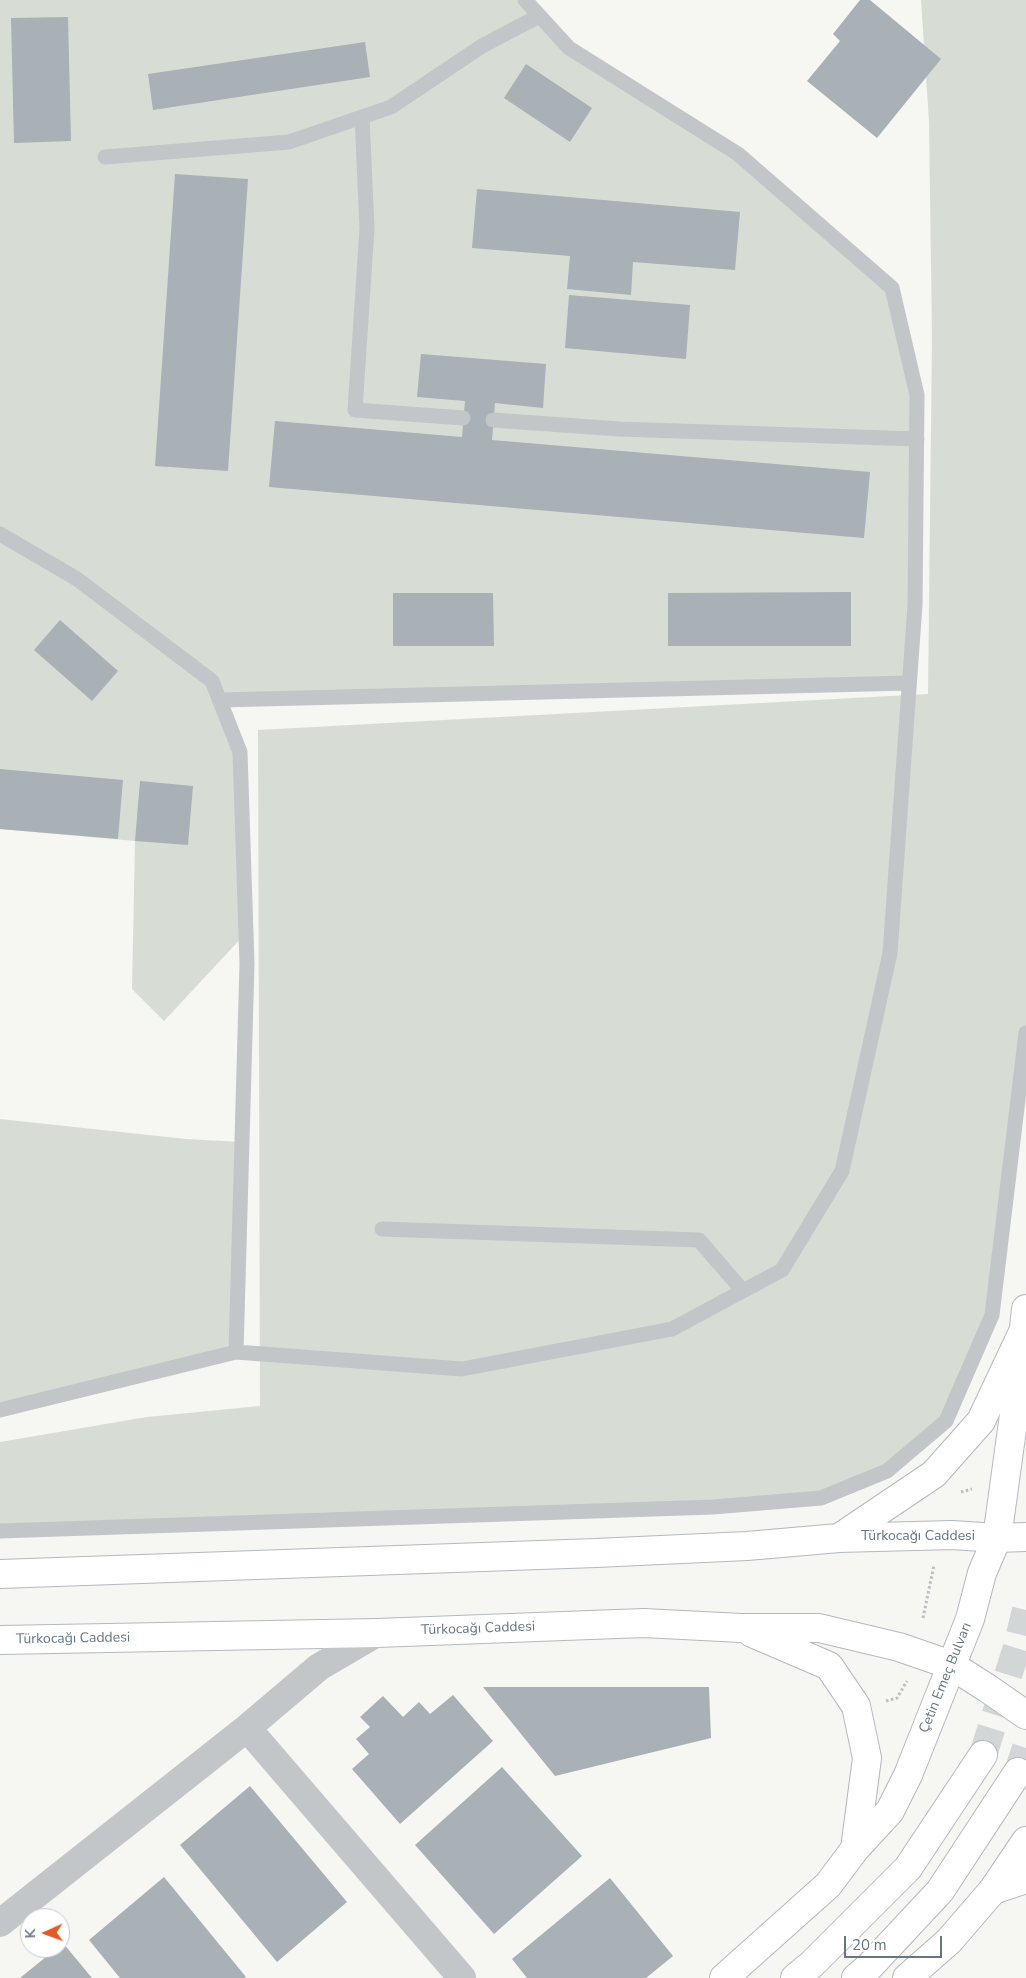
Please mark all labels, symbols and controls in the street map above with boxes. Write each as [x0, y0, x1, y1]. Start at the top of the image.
street label: Türkocağı Caddesi [861, 1529, 975, 1545]
street label: Türkocağı Caddesi [421, 1619, 535, 1639]
street label: Çetin Emeç Bulvarı [916, 1620, 976, 1736]
street label: Türkocağı Caddesi [16, 1630, 130, 1648]
north arrow [20, 1908, 70, 1958]
scale bar [846, 1926, 944, 1958]
text: K [21, 1929, 40, 1938]
text: 20 m [852, 1935, 887, 1955]

